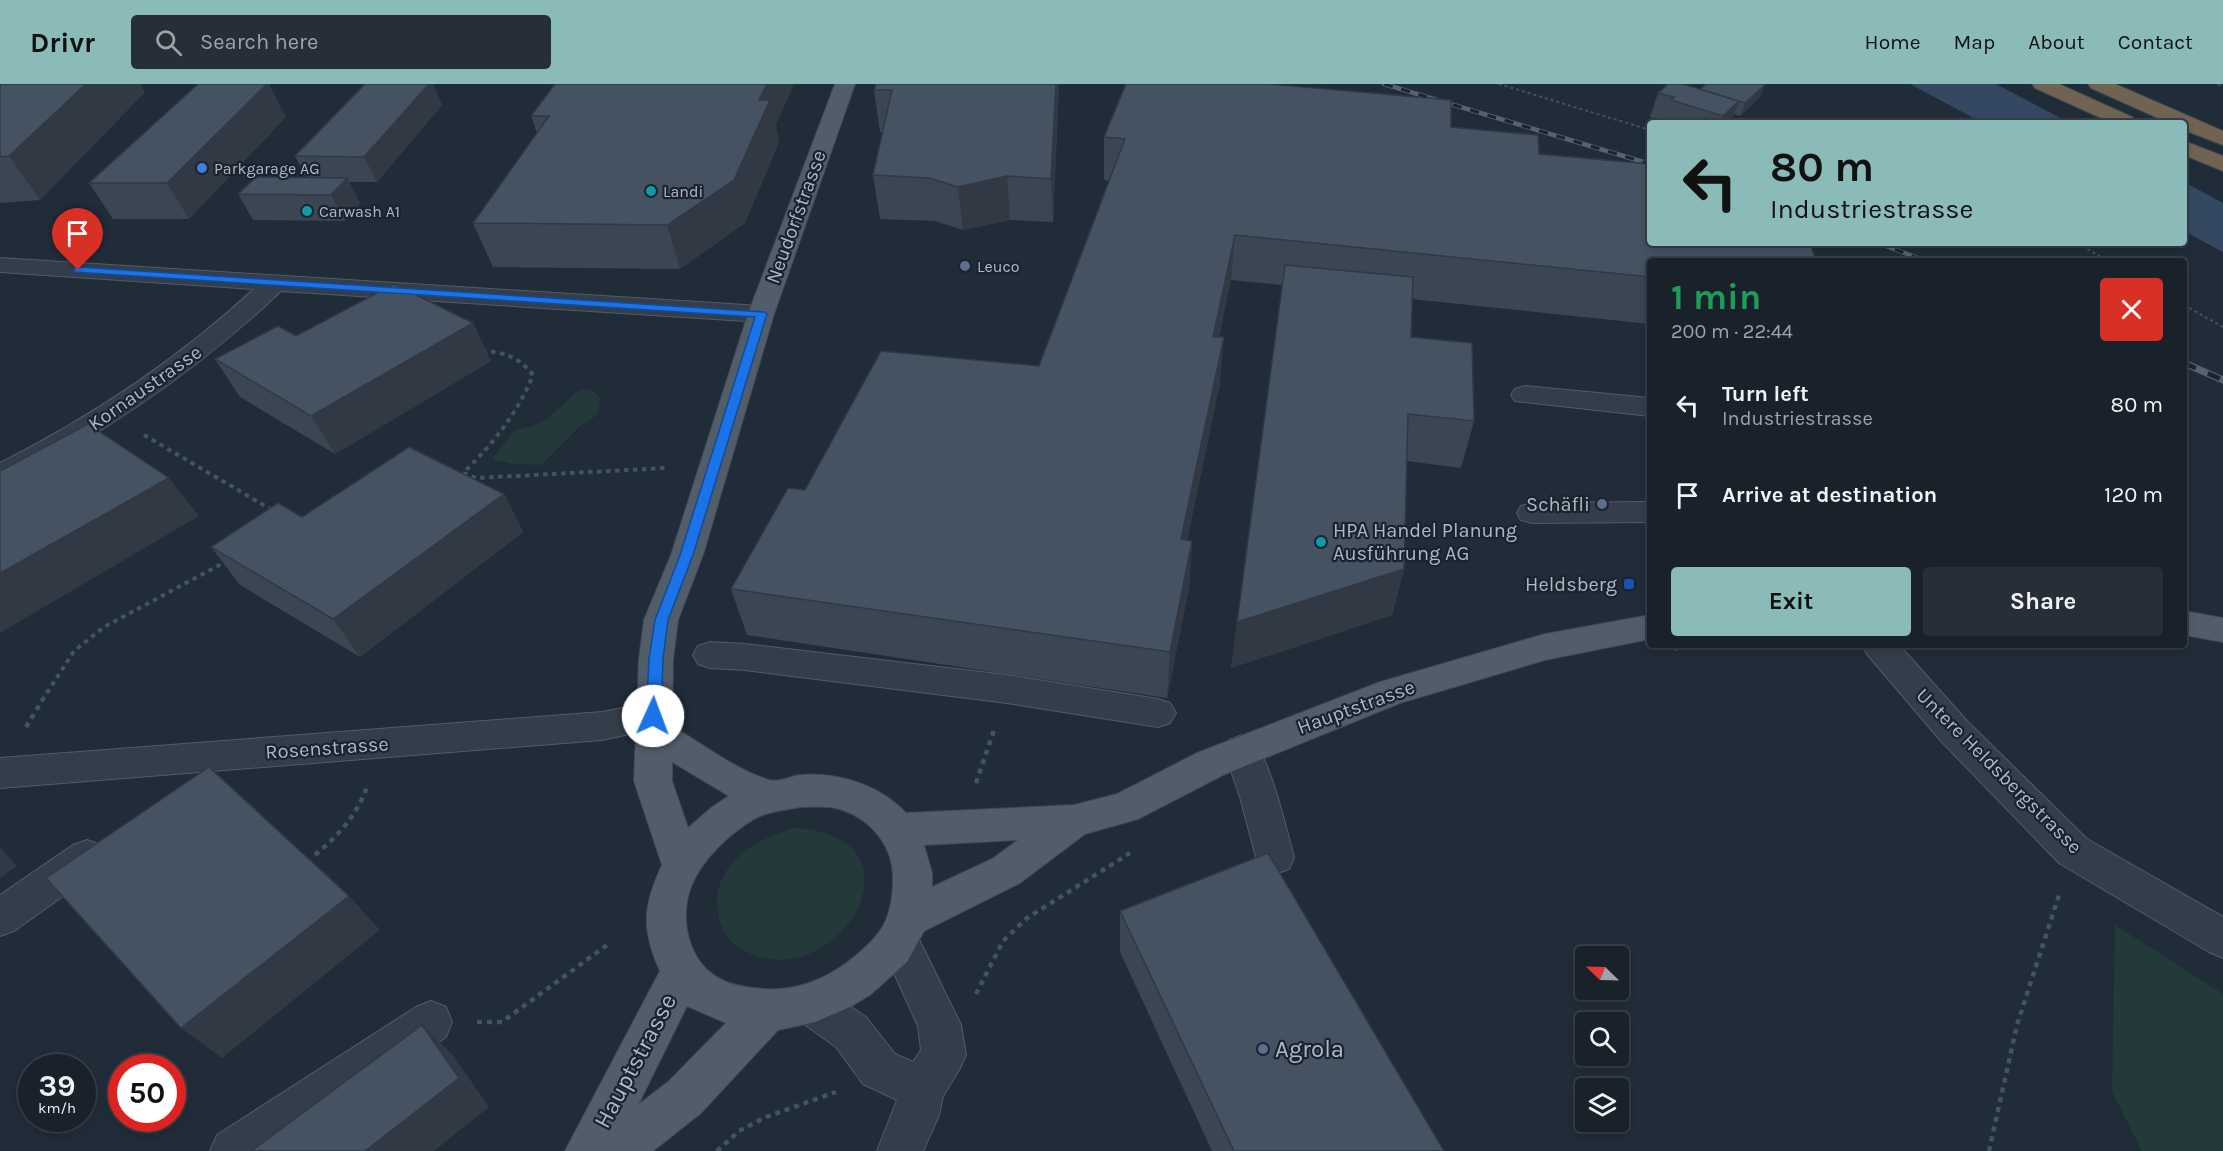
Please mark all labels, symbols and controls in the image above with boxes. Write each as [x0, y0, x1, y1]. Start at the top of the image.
search box [131, 15, 551, 69]
text: Drivr [30, 26, 95, 59]
icon: search [152, 26, 185, 59]
text: Search here [200, 29, 318, 55]
text: Home [1865, 30, 1921, 54]
text: Map [1954, 30, 1995, 54]
text: About [2028, 30, 2085, 54]
text: Contact [2118, 30, 2193, 54]
text: 80 m [1770, 142, 1874, 192]
icon: left [1671, 144, 1749, 222]
street label: Neudorfstrasse [761, 147, 831, 287]
place label: Parkgarage AG [214, 159, 319, 178]
marker: Parkgarage AG [195, 161, 209, 175]
place label: Landi [663, 182, 703, 201]
marker: Landi [644, 184, 658, 198]
text: Industriestrasse [1770, 193, 1973, 225]
place label: Carwash A1 [319, 202, 400, 221]
marker: Carwash A1 [300, 204, 314, 218]
pin [52, 208, 103, 270]
icon: arrive [61, 217, 94, 250]
place label: Leuco [977, 257, 1019, 276]
marker: Leuco [958, 259, 972, 273]
text: 1 min [1671, 276, 1761, 318]
button: close [2100, 278, 2163, 341]
text: 200 m · 22:44 [1671, 320, 1793, 343]
street label: Kornaustrasse [84, 340, 206, 436]
text: Turn left [1722, 381, 1809, 407]
icon: left [1671, 389, 1704, 422]
text: 80 m [2111, 392, 2163, 418]
text: Industriestrasse [1722, 407, 1873, 430]
icon: arrive [1671, 479, 1704, 512]
text: Arrive at destination [1722, 482, 1937, 508]
text: 120 m [2104, 482, 2163, 508]
place label: Schäfli [1526, 493, 1590, 516]
marker: Schäfli [1595, 497, 1609, 511]
place label: HPA Handel Planung Ausführung AG [1333, 519, 1517, 565]
marker: HPA Handel Planung Ausführung AG [1314, 535, 1328, 549]
button: Exit [1671, 567, 1911, 636]
button: Share [1923, 567, 2163, 636]
place label: Heldsberg [1525, 573, 1617, 596]
marker: Heldsberg [1622, 577, 1636, 591]
street label: Hauptstrasse [1294, 675, 1418, 739]
street label: Untere Heldsbergstrasse [1911, 683, 2087, 859]
position arrow [621, 684, 685, 748]
street label: Rosenstrasse [265, 732, 389, 764]
north arrow [1575, 946, 1629, 1000]
map controls [1575, 946, 1629, 1132]
street label: Hauptstrasse [588, 989, 682, 1133]
button: search [1575, 1012, 1629, 1066]
place label: Agrola [1275, 1035, 1344, 1063]
marker: Agrola [1256, 1042, 1270, 1056]
speed limit sign: 50 [108, 1054, 186, 1132]
text: 39 [39, 1068, 75, 1104]
button: layers [1575, 1078, 1629, 1132]
text: km/h [38, 1099, 76, 1117]

